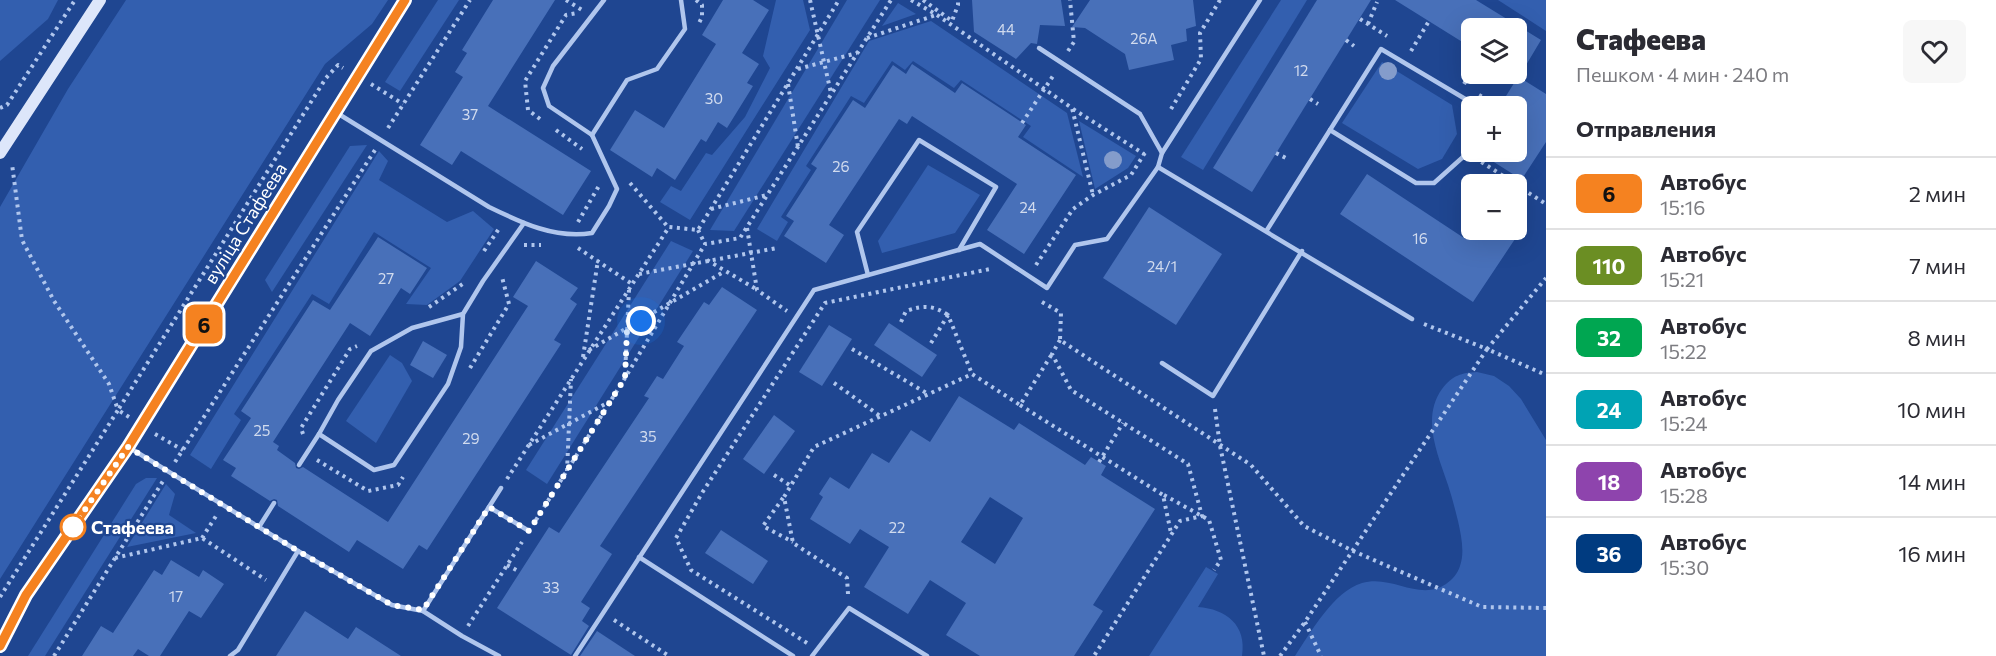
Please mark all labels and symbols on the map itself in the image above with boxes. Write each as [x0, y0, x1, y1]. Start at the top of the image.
house number: 44 [997, 20, 1015, 38]
house number: 26А [1130, 29, 1158, 47]
house number: 12 [1294, 61, 1308, 79]
house number: 30 [705, 89, 723, 107]
house number: 37 [462, 105, 478, 123]
house number: 26 [832, 157, 850, 175]
street label: вуліца Стафеева [199, 158, 291, 288]
house number: 24 [1019, 198, 1037, 216]
house number: 16 [1412, 229, 1428, 247]
house number: 24/1 [1147, 257, 1177, 275]
house number: 27 [378, 269, 394, 287]
line badge: 6 [184, 304, 224, 344]
your location [626, 306, 656, 336]
house number: 25 [254, 421, 270, 439]
house number: 35 [639, 427, 657, 445]
house number: 29 [462, 429, 480, 447]
marker: Стафеева [60, 514, 86, 540]
place label: Стафеева [91, 516, 174, 538]
house number: 22 [889, 518, 905, 536]
house number: 33 [542, 578, 560, 596]
house number: 17 [169, 587, 183, 605]

